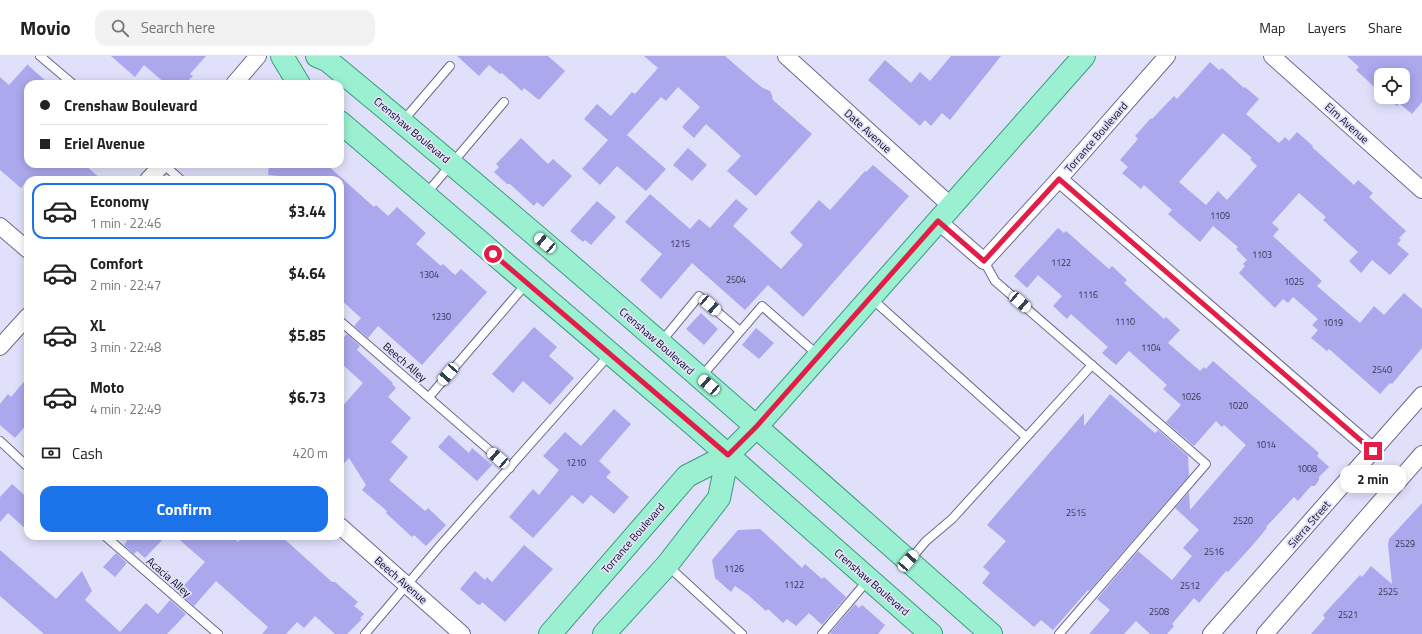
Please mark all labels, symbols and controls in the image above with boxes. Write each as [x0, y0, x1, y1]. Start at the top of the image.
search box [95, 10, 375, 46]
text: Movio [20, 13, 71, 42]
text: Search here [141, 16, 215, 39]
icon: search [109, 17, 131, 39]
text: Map [1259, 17, 1285, 38]
text: Layers [1307, 17, 1346, 38]
text: Share [1368, 17, 1402, 38]
map controls [1374, 68, 1410, 104]
button: locate [1374, 68, 1410, 104]
street label: Crenshaw Boulevard [370, 93, 454, 167]
text: Crenshaw Boulevard [64, 94, 197, 117]
street label: Torrance Boulevard [1061, 98, 1131, 176]
street label: Elm Avenue [1321, 99, 1373, 148]
street label: Date Avenue [841, 105, 896, 157]
text: Eriel Avenue [64, 132, 145, 155]
text: Economy [90, 190, 149, 213]
icon: car [42, 193, 78, 229]
text: $3.44 [289, 200, 326, 223]
house number: 1109 [1210, 209, 1230, 222]
text: 1 min · 22:46 [90, 213, 161, 233]
car [532, 231, 558, 255]
house number: 1215 [670, 237, 690, 250]
route start [484, 245, 502, 263]
house number: 1103 [1252, 248, 1272, 261]
text: Comfort [90, 252, 143, 275]
icon: car [42, 255, 78, 291]
house number: 1122 [1051, 256, 1071, 269]
text: $4.64 [289, 262, 326, 285]
house number: 1304 [419, 268, 439, 281]
house number: 2504 [726, 273, 746, 286]
text: 2 min · 22:47 [90, 275, 161, 295]
house number: 1025 [1284, 275, 1304, 288]
house number: 1116 [1078, 288, 1098, 301]
car [1007, 290, 1033, 314]
car [697, 293, 723, 317]
street label: Crenshaw Boulevard [616, 304, 698, 378]
house number: 1230 [431, 310, 451, 323]
text: XL [90, 314, 106, 337]
house number: 1110 [1115, 315, 1135, 328]
house number: 1019 [1323, 316, 1343, 329]
icon: car [42, 317, 78, 353]
text: $5.85 [289, 324, 326, 347]
text: 3 min · 22:48 [90, 337, 161, 357]
street label: Beech Alley [380, 338, 431, 386]
house number: 1104 [1141, 341, 1161, 354]
car [436, 361, 460, 387]
house number: 2540 [1372, 363, 1392, 376]
car [696, 373, 722, 397]
text: Moto [90, 376, 124, 399]
icon: car [42, 379, 78, 415]
text: $6.73 [289, 386, 326, 409]
house number: 1026 [1181, 390, 1201, 403]
text: 4 min · 22:49 [90, 399, 161, 419]
house number: 1020 [1228, 399, 1248, 412]
house number: 1014 [1256, 438, 1276, 451]
icon: cash [40, 442, 62, 464]
text: Cash [72, 442, 103, 465]
route end [1364, 442, 1382, 460]
text: 420 m [292, 443, 328, 463]
car [485, 446, 511, 470]
house number: 1210 [566, 456, 586, 469]
house number: 1008 [1297, 462, 1317, 475]
callout: 2 min [1340, 465, 1406, 493]
text: 2 min [1357, 469, 1389, 489]
button: Confirm [40, 486, 328, 532]
street label: Sierra Street [1284, 497, 1334, 551]
street label: Torrance Boulevard [598, 499, 668, 577]
house number: 2515 [1066, 506, 1086, 519]
house number: 2520 [1233, 514, 1253, 527]
house number: 2529 [1395, 537, 1415, 550]
street label: Crenshaw Boulevard [831, 545, 913, 619]
house number: 2516 [1204, 545, 1224, 558]
car [896, 548, 920, 574]
street label: Acacia Alley [143, 553, 195, 601]
street label: Beech Avenue [371, 553, 431, 608]
house number: 1126 [724, 562, 744, 575]
house number: 1122 [784, 578, 804, 591]
house number: 2512 [1180, 579, 1200, 592]
house number: 2525 [1378, 585, 1398, 598]
house number: 2508 [1149, 605, 1169, 618]
house number: 2521 [1338, 608, 1358, 621]

